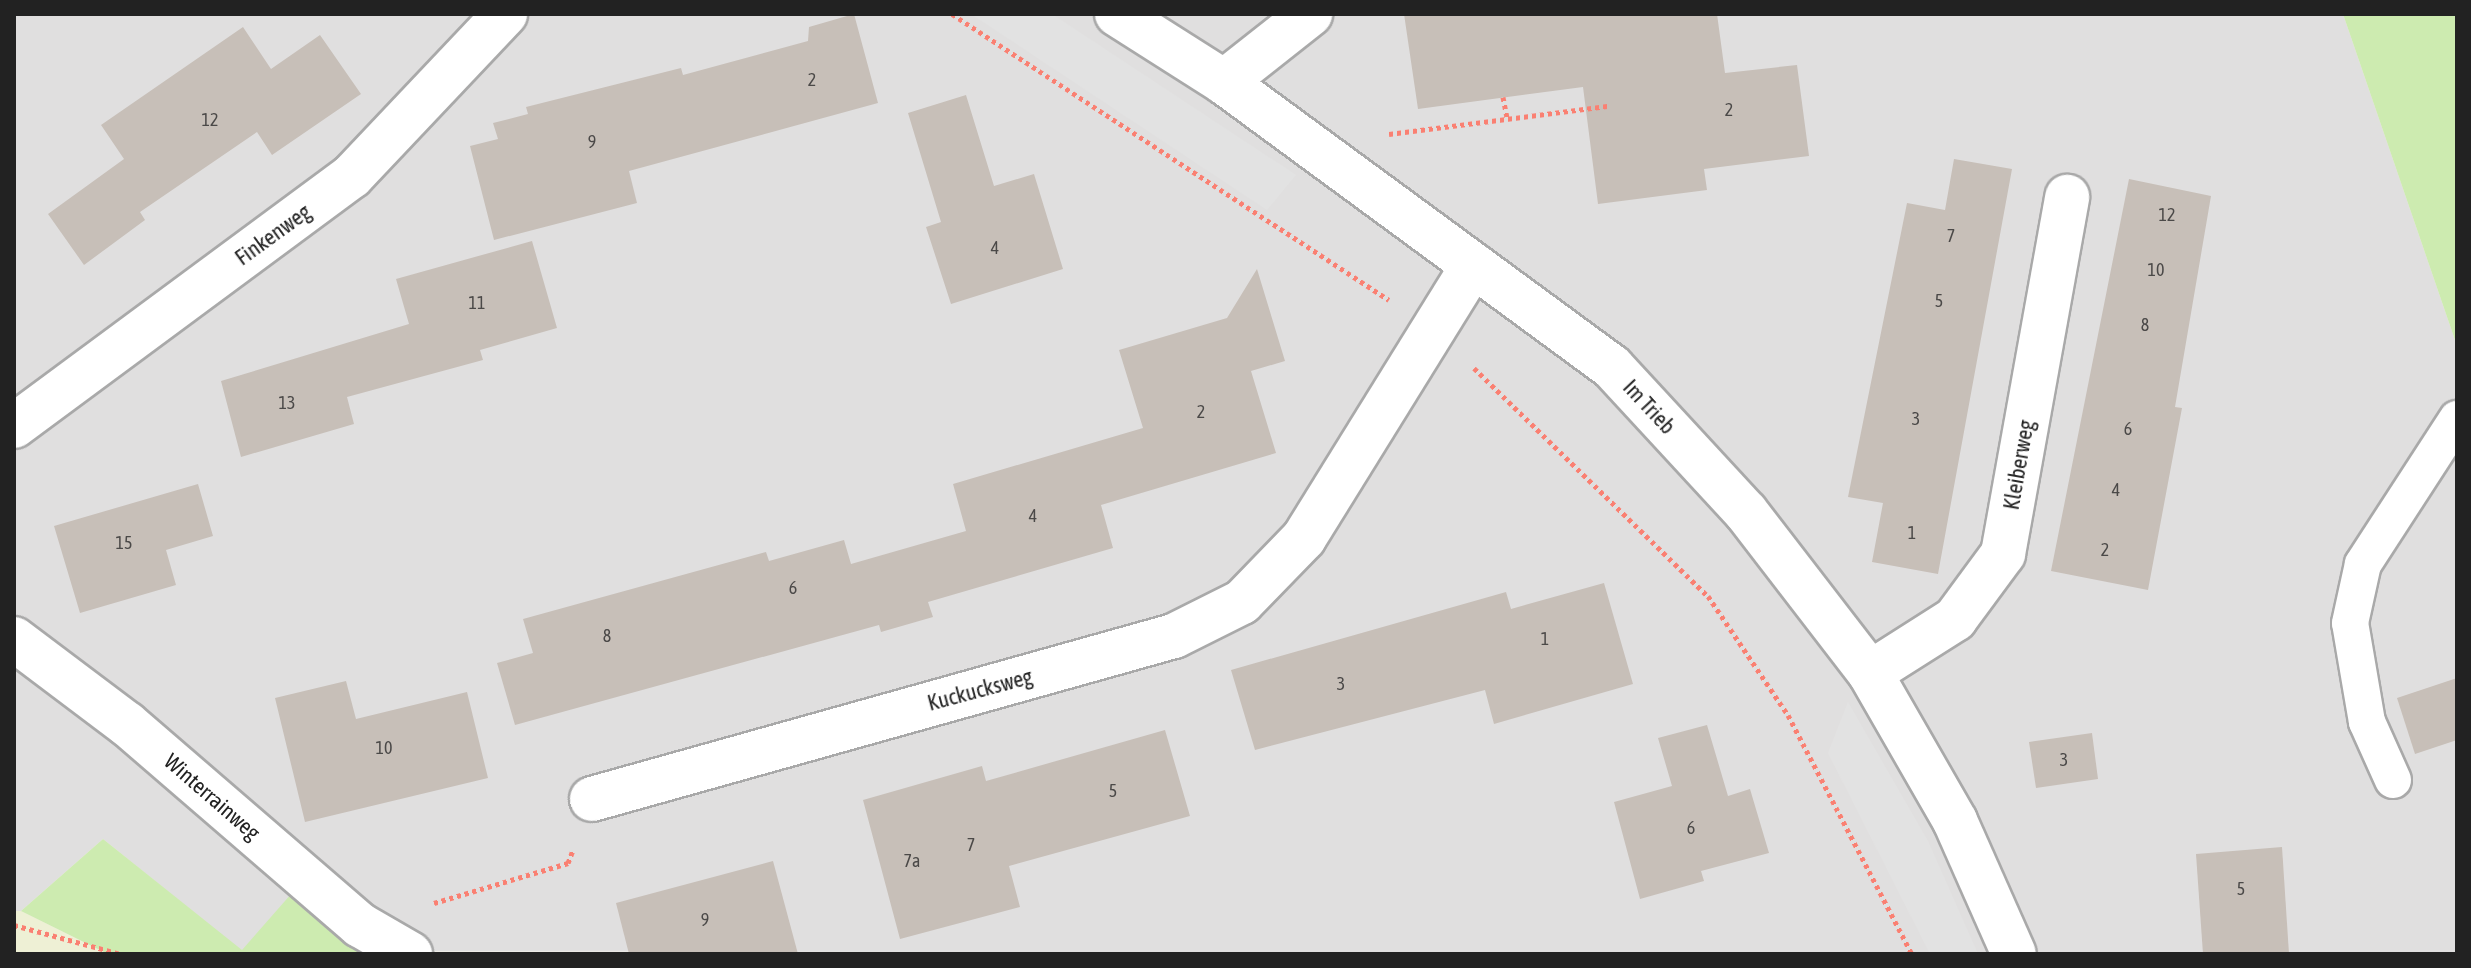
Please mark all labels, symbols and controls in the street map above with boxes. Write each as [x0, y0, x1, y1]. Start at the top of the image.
house number: 2 [808, 69, 816, 91]
house number: 2 [1725, 99, 1733, 121]
house number: 12 [202, 109, 218, 131]
house number: 9 [588, 131, 596, 153]
street label: Finkenweg [230, 199, 316, 271]
house number: 12 [2159, 204, 2175, 226]
house number: 7 [1947, 225, 1955, 247]
house number: 4 [991, 237, 999, 259]
house number: 10 [2148, 259, 2164, 281]
house number: 5 [1935, 290, 1943, 312]
house number: 11 [469, 292, 485, 314]
house number: 8 [2141, 314, 2149, 336]
street label: Im Trieb [1617, 374, 1681, 440]
house number: 13 [279, 392, 295, 414]
house number: 2 [1197, 401, 1205, 423]
house number: 3 [1912, 408, 1920, 430]
street label: Kleiberweg [1998, 418, 2040, 512]
house number: 6 [2124, 418, 2132, 440]
house number: 4 [2112, 479, 2120, 501]
house number: 4 [1029, 505, 1037, 527]
house number: 1 [1908, 522, 1916, 544]
house number: 15 [116, 532, 132, 554]
house number: 2 [2101, 539, 2109, 561]
house number: 6 [789, 577, 797, 599]
house number: 8 [603, 625, 611, 647]
house number: 1 [1541, 628, 1549, 650]
street label: Kuckucksweg [925, 663, 1035, 717]
house number: 3 [1337, 673, 1345, 695]
house number: 10 [376, 737, 392, 759]
street label: Winterrainweg [159, 748, 265, 846]
house number: 3 [2060, 749, 2068, 771]
house number: 5 [1109, 780, 1117, 802]
house number: 6 [1687, 817, 1695, 839]
house number: 7 [967, 834, 975, 856]
house number: 7a [904, 850, 920, 872]
house number: 5 [2237, 878, 2245, 900]
house number: 9 [701, 909, 709, 931]

